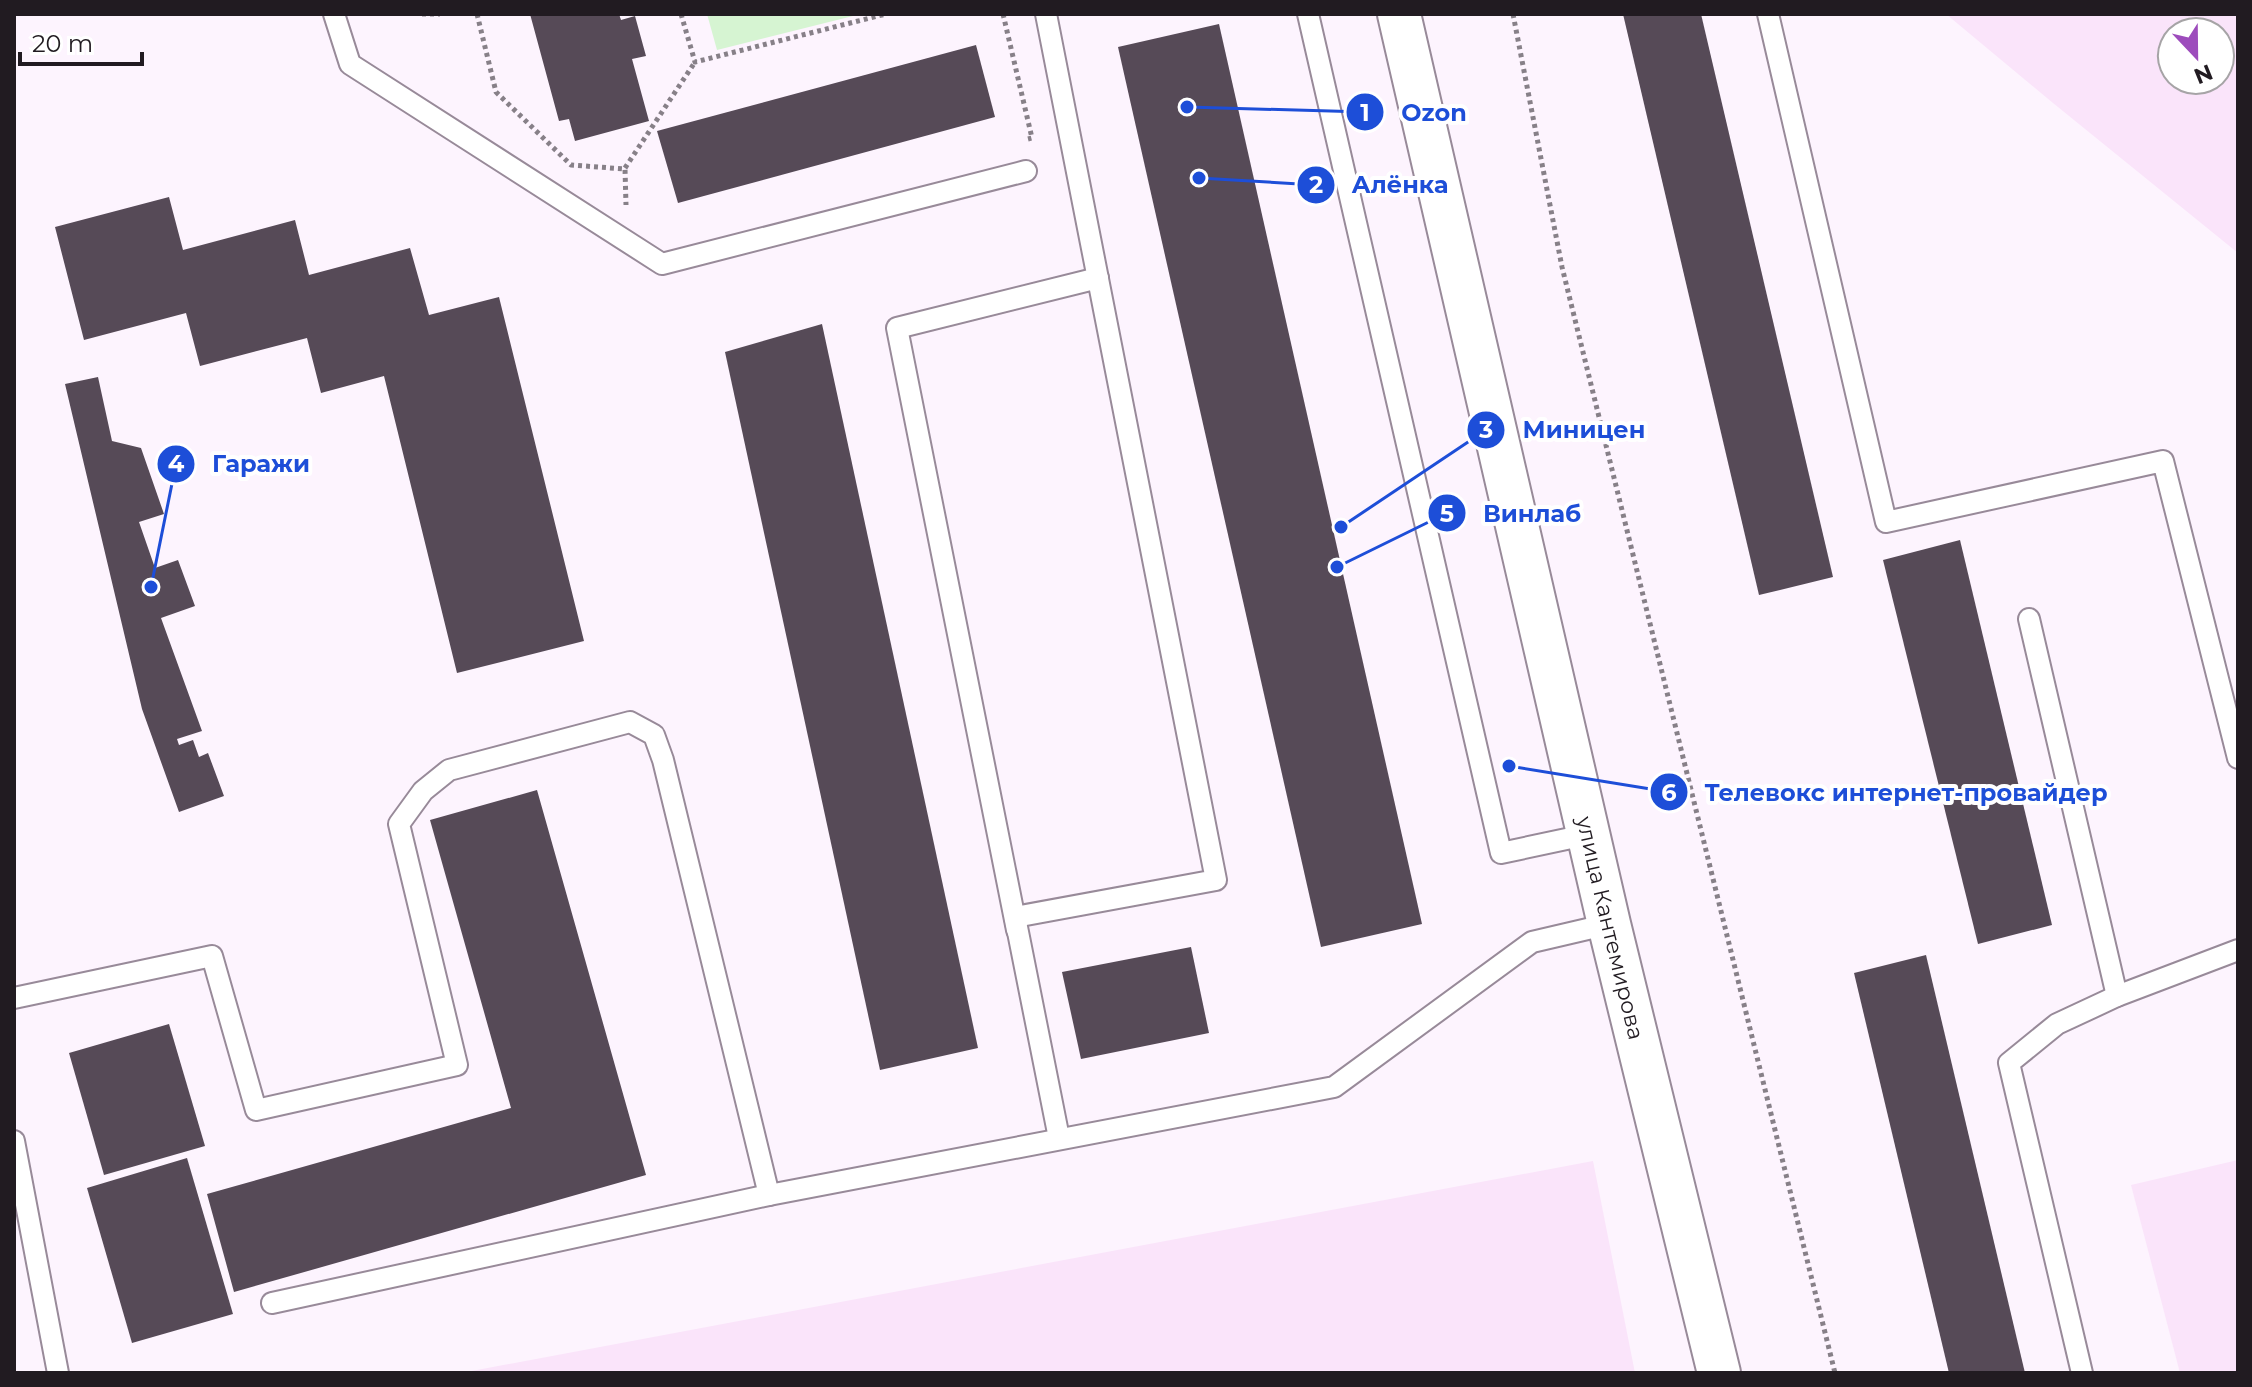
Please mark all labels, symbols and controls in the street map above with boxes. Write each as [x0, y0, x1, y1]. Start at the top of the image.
scale bar [20, 16, 142, 66]
north arrow [2156, 16, 2236, 96]
text: 20 m [32, 29, 93, 58]
text: N [2190, 58, 2217, 90]
callout: Ozon [1345, 88, 1483, 136]
text: 1 [1360, 98, 1370, 127]
text: Ozon [1401, 98, 1467, 127]
callout: Алёнка [1296, 161, 1465, 209]
text: 2 [1309, 170, 1323, 199]
text: Алёнка [1351, 170, 1449, 199]
callout: Миницен [1466, 406, 1661, 454]
text: 3 [1478, 415, 1493, 444]
text: Миницен [1523, 415, 1645, 444]
callout: Гаражи [156, 440, 326, 488]
text: 4 [168, 449, 185, 478]
text: Гаражи [212, 449, 310, 478]
callout: Винлаб [1427, 489, 1597, 537]
text: 5 [1440, 499, 1454, 528]
text: Винлаб [1483, 499, 1581, 528]
callout: Телевокс интернет-провайдер [1649, 768, 2124, 816]
text: 6 [1661, 778, 1677, 807]
text: Телевокс интернет-провайдер [1704, 778, 2108, 807]
street label: улица Кантемирова [1570, 813, 1650, 1042]

